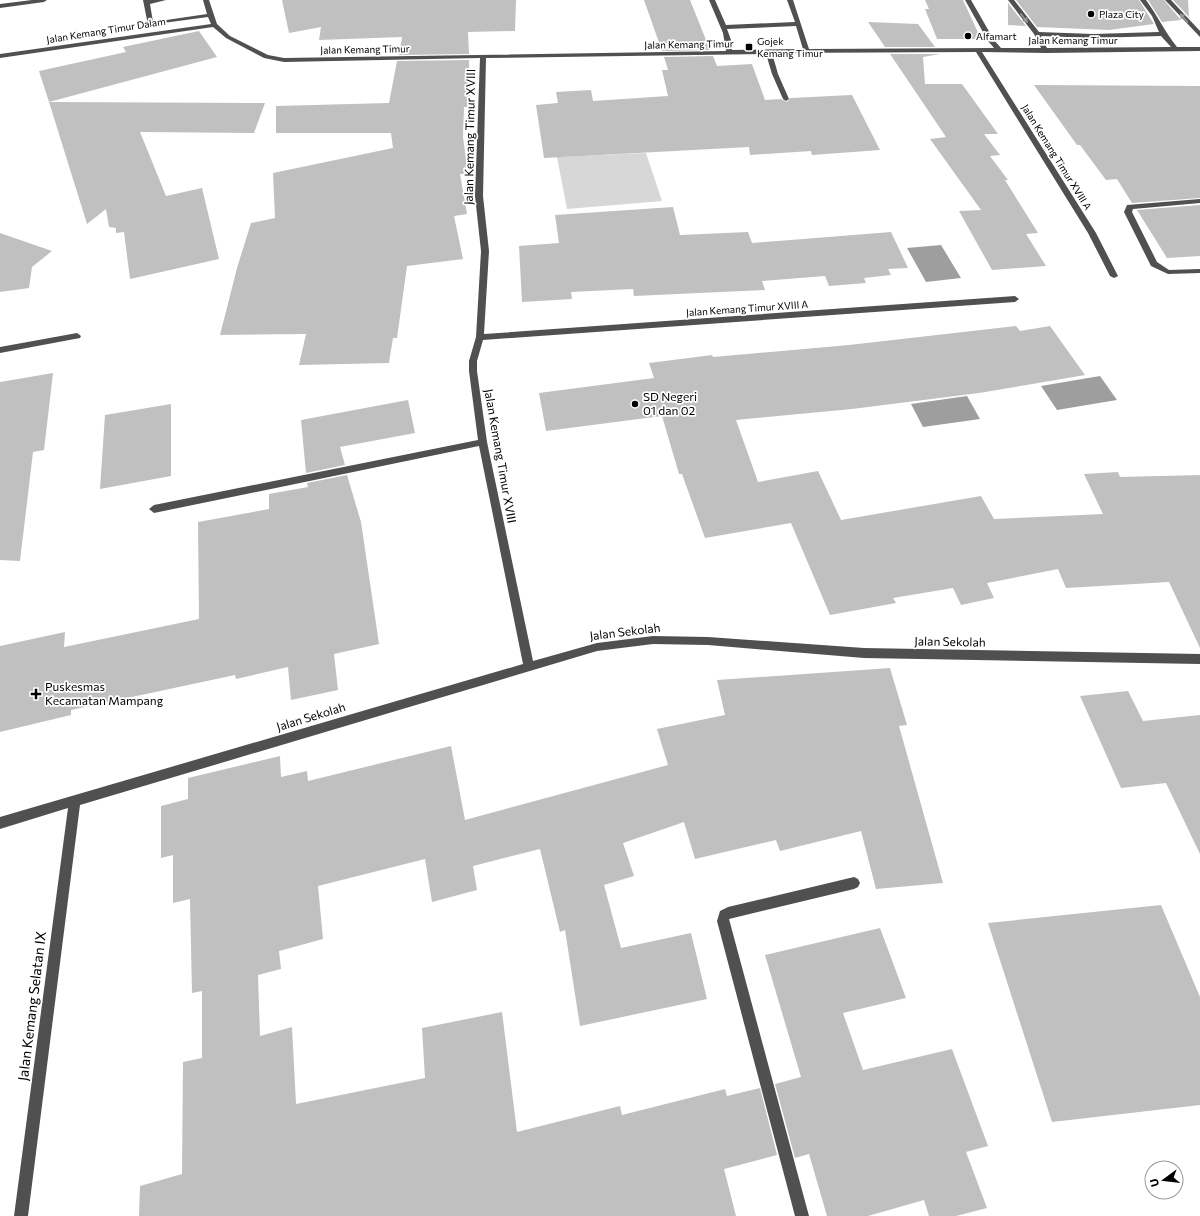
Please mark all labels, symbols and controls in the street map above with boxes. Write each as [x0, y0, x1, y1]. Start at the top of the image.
place label: Plaza City [1099, 8, 1144, 20]
marker: Plaza City [1086, 9, 1096, 19]
one-way arrow [1019, 12, 1028, 23]
one-way arrow [1179, 13, 1189, 23]
street label: Jalan Kemang Timur Dalam [46, 15, 166, 45]
place label: Alfamart [976, 30, 1017, 42]
marker: Alfamart [963, 31, 973, 41]
street label: Jalan Kemang Timur [1028, 34, 1118, 46]
place label: Gojek Kemang Timur [757, 35, 823, 59]
street label: Jalan Kemang Timur [644, 37, 734, 51]
street label: Jalan Kemang Timur [320, 42, 410, 56]
marker: Gojek Kemang Timur [744, 42, 754, 52]
street label: Jalan Kemang Timur XVIII [461, 69, 478, 205]
street label: Jalan Kemang Timur XVIII A [1020, 102, 1095, 212]
street label: Jalan Kemang Timur XVIII A [686, 298, 808, 318]
street label: Jalan Kemang Timur XVIII [481, 388, 520, 524]
place label: SD Negeri 01 dan 02 [643, 389, 697, 417]
marker: SD Negeri 01 dan 02 [630, 399, 640, 409]
street label: Jalan Sekolah [589, 620, 661, 643]
street label: Jalan Sekolah [914, 633, 986, 650]
place label: Puskesmas Kecamatan Mampang [45, 679, 164, 707]
marker: Puskesmas Kecamatan Mampang [30, 688, 42, 700]
street label: Jalan Sekolah [275, 699, 347, 734]
street label: Jalan Kemang Selatan IX [14, 930, 49, 1082]
north arrow [1144, 1160, 1184, 1200]
text: U [1147, 1177, 1161, 1188]

